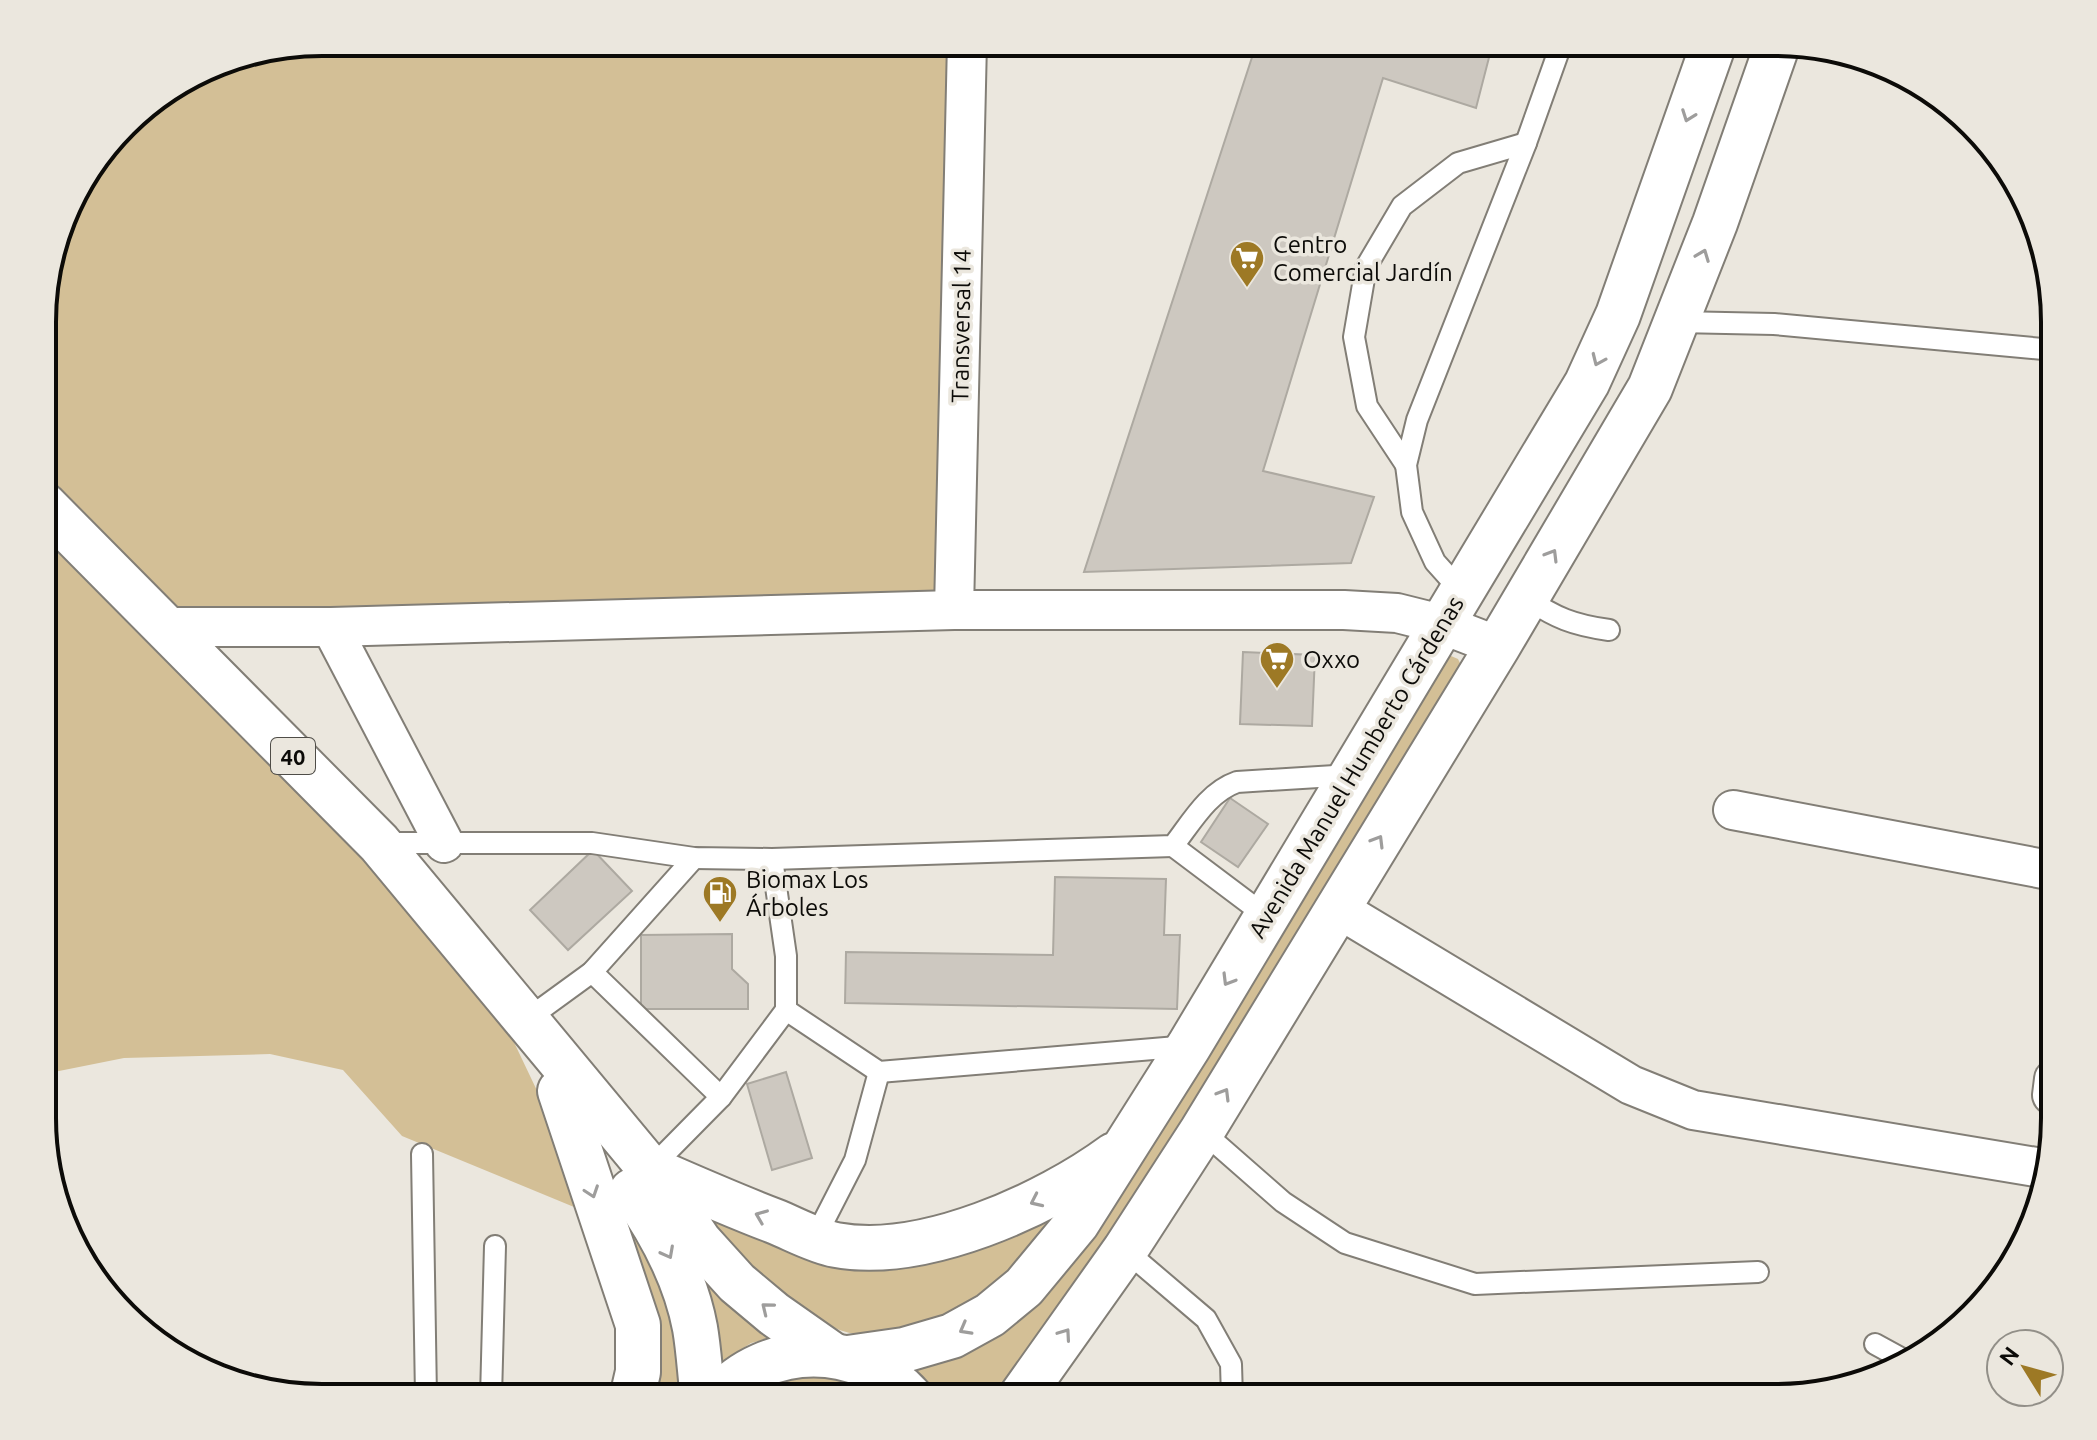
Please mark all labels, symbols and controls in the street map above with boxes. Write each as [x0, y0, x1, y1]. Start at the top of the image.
one-way arrow [1681, 108, 1698, 122]
place label: Centro Comercial Jardín [1273, 231, 1453, 286]
supermarket icon: Centro Comercial Jardín [1228, 239, 1266, 289]
street label: Transversal 14 [946, 249, 976, 403]
one-way arrow [1693, 249, 1710, 263]
one-way arrow [1592, 351, 1608, 366]
one-way arrow [1542, 549, 1558, 564]
street label: Avenida Manuel Humberto Cárdenas [1243, 591, 1469, 943]
supermarket icon: Oxxo [1258, 640, 1296, 690]
place label: Oxxo [1303, 646, 1360, 673]
road number: 40 [271, 738, 315, 774]
one-way arrow [1368, 835, 1384, 850]
place label: Biomax Los Árboles [746, 866, 868, 921]
fuel station icon: Biomax Los Árboles [701, 874, 739, 924]
one-way arrow [1222, 971, 1238, 986]
one-way arrow [1214, 1088, 1230, 1103]
one-way arrow [583, 1184, 599, 1198]
one-way arrow [1029, 1191, 1044, 1207]
one-way arrow [755, 1209, 769, 1226]
one-way arrow [659, 1245, 674, 1260]
one-way arrow [762, 1303, 776, 1318]
one-way arrow [959, 1319, 974, 1335]
north arrow [1985, 1328, 2065, 1408]
one-way arrow [1055, 1329, 1070, 1343]
text: N [1994, 1342, 2024, 1370]

